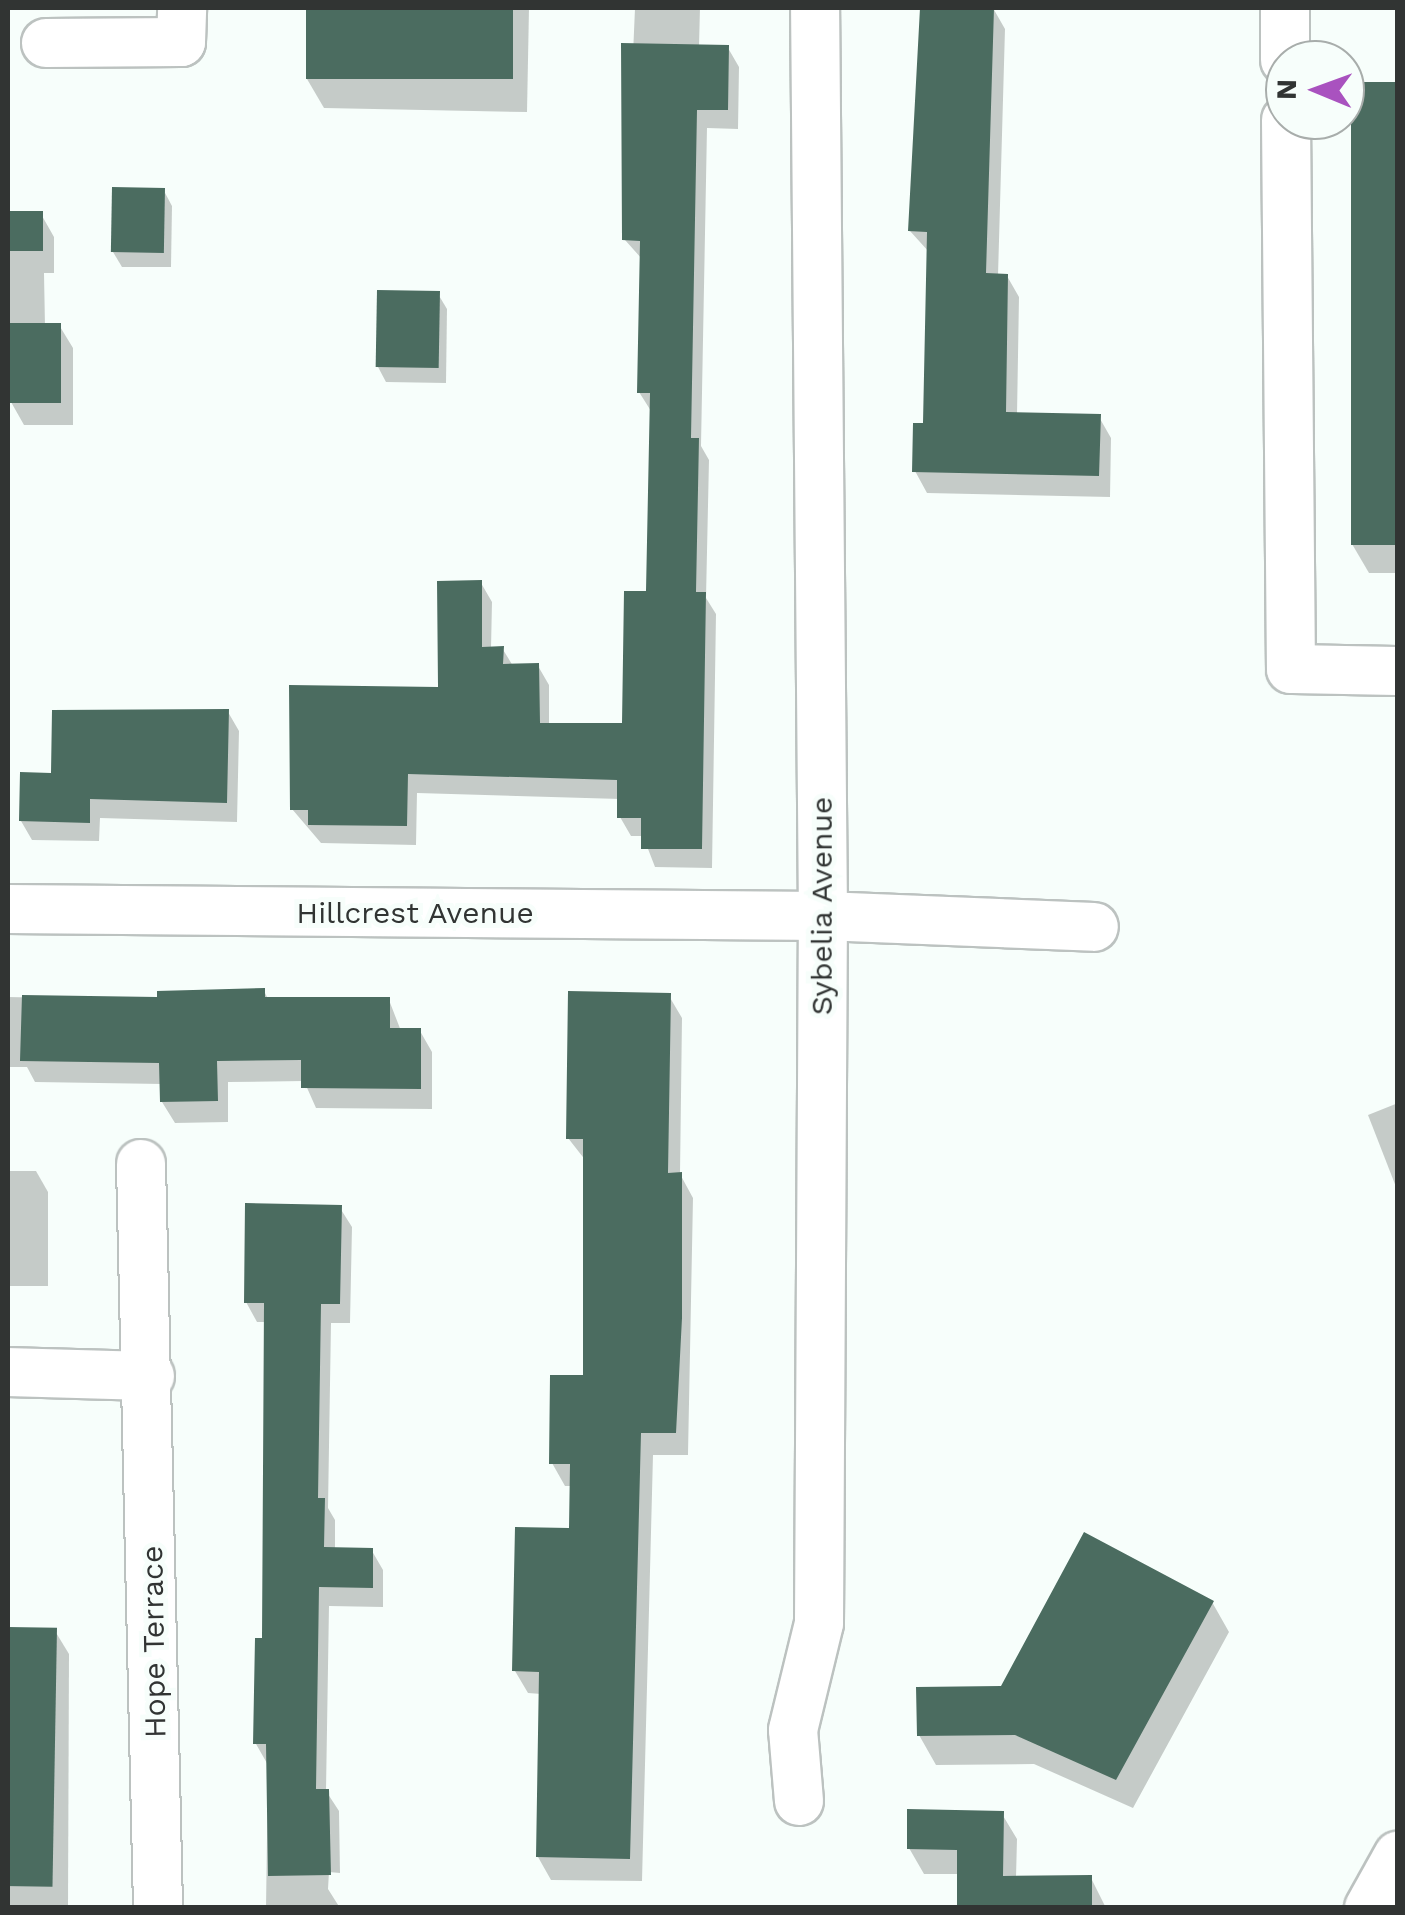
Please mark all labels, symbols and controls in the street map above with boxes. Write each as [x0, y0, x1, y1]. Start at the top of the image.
north arrow [1265, 40, 1365, 140]
text: N [1270, 79, 1303, 100]
street label: Sybelia Avenue [804, 796, 840, 1016]
street label: Hillcrest Avenue [296, 895, 534, 931]
street label: Hope Terrace [134, 1545, 174, 1739]

